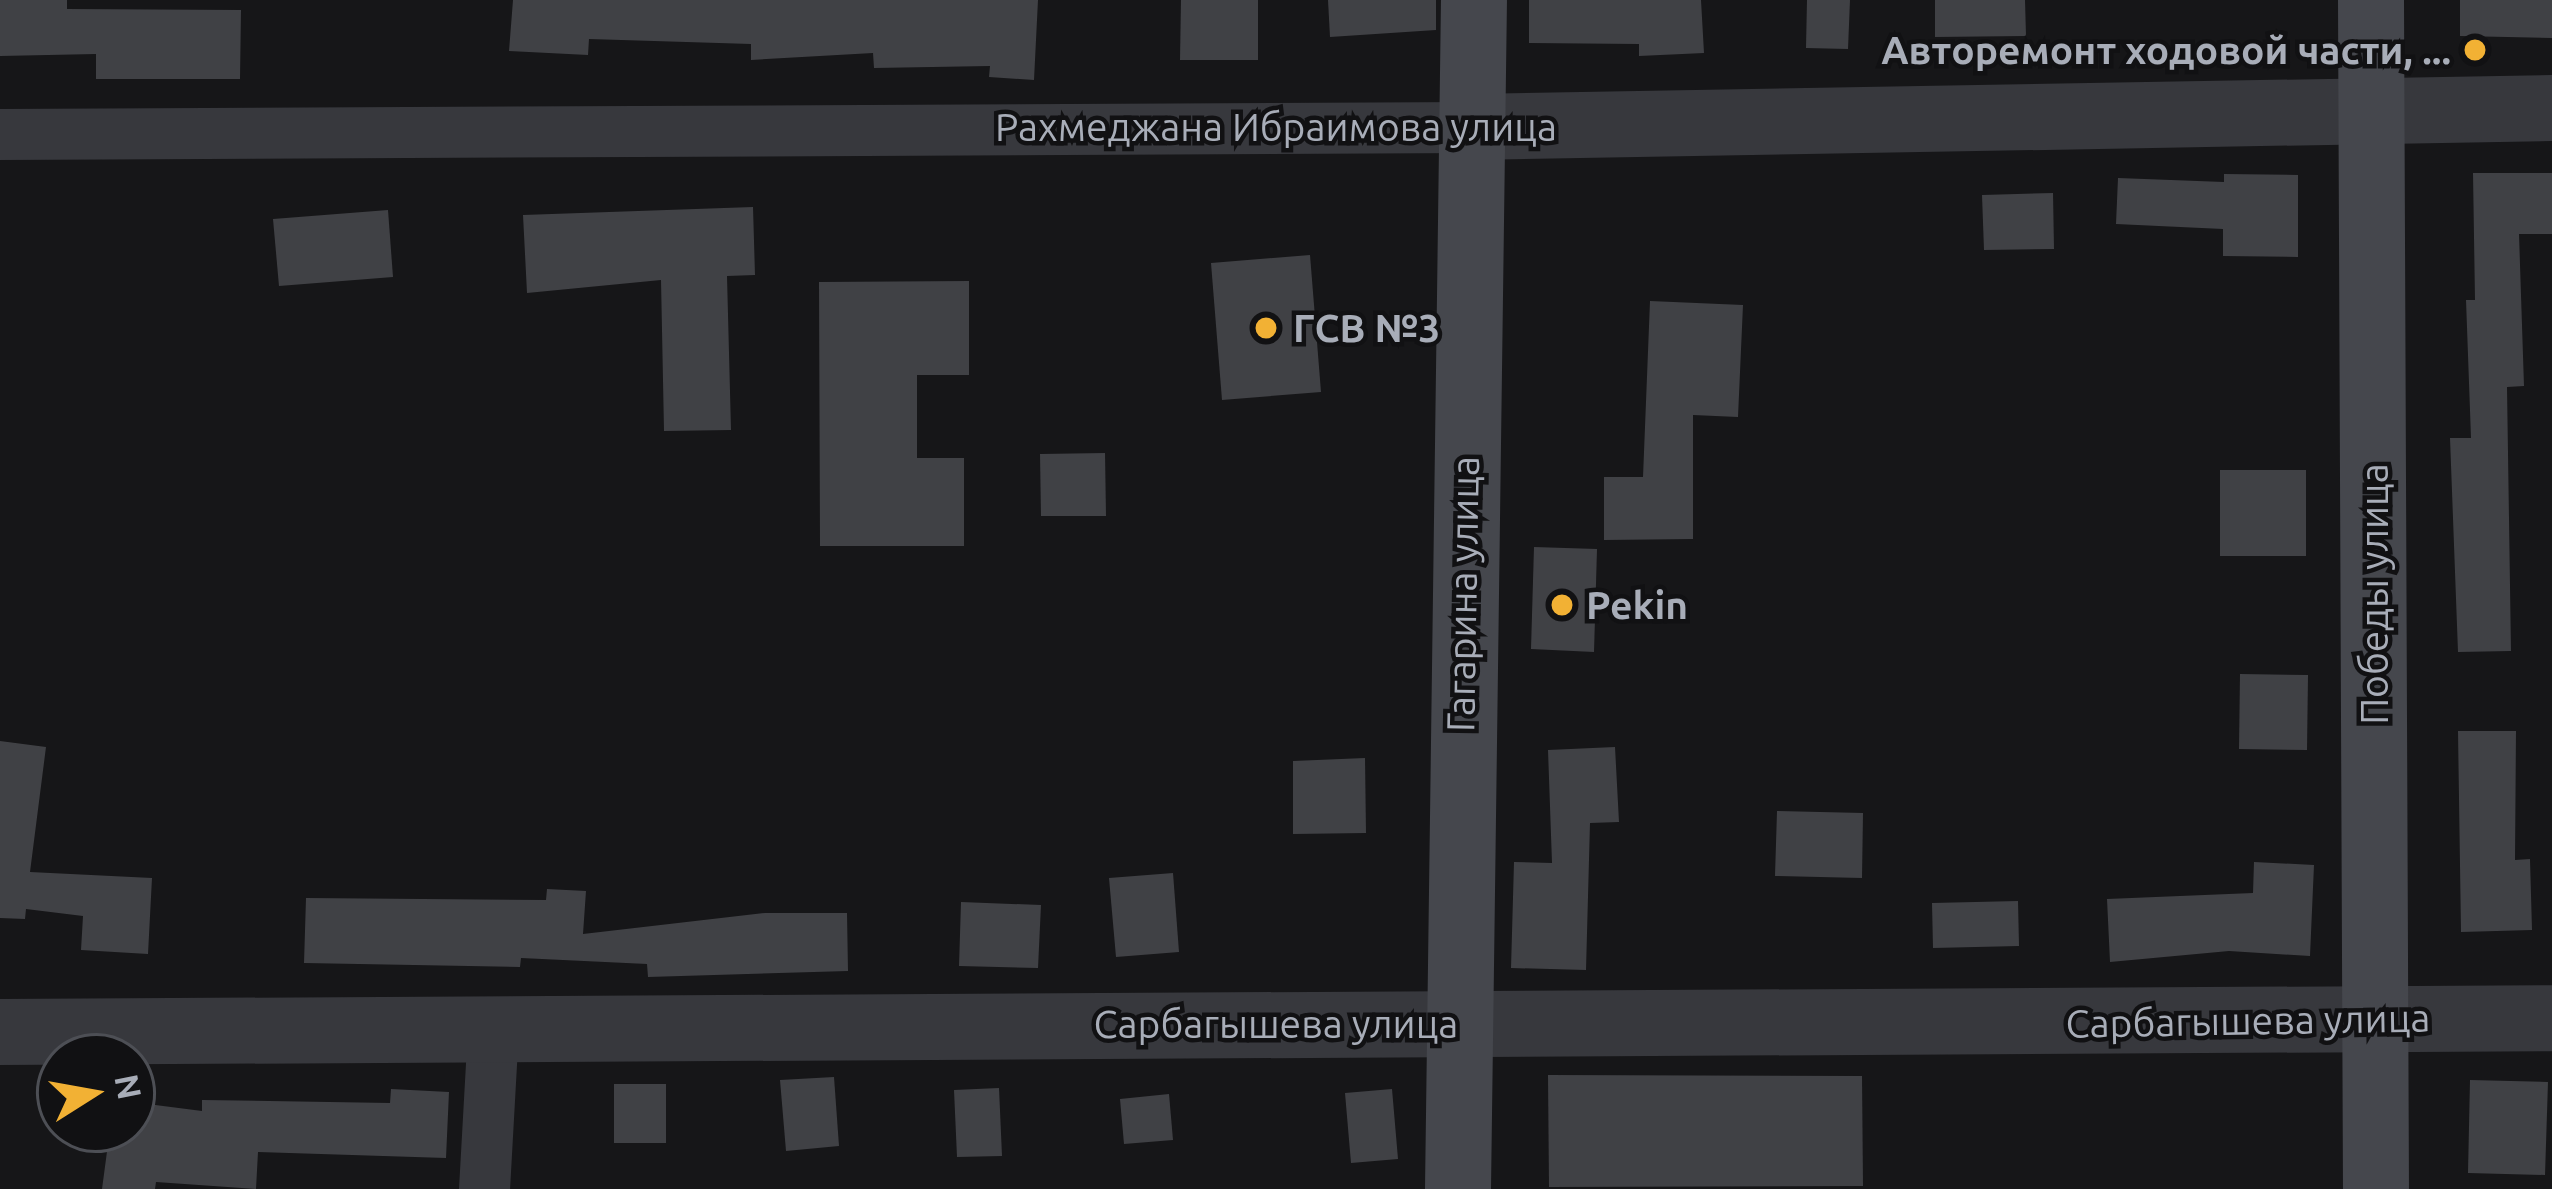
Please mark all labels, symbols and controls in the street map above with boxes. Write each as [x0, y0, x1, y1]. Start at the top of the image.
place label: Авторемонт ходовой части, ... [1881, 27, 2451, 73]
marker: Авторемонт ходовой части, ... [2462, 37, 2488, 63]
street label: Рахмеджана Ибраимова улица [995, 104, 1557, 150]
place label: ГСВ №3 [1293, 305, 1440, 351]
marker: ГСВ №3 [1250, 312, 1282, 344]
street label: Гагарина улица [1437, 455, 1489, 733]
street label: Победы улица [2351, 463, 2397, 725]
place label: Pekin [1586, 582, 1688, 628]
marker: Pekin [1549, 592, 1575, 618]
street label: Сарбагышева улица [2065, 994, 2431, 1048]
street label: Сарбагышева улица [1094, 1001, 1458, 1047]
north arrow [36, 1033, 156, 1153]
text: N [108, 1071, 149, 1102]

